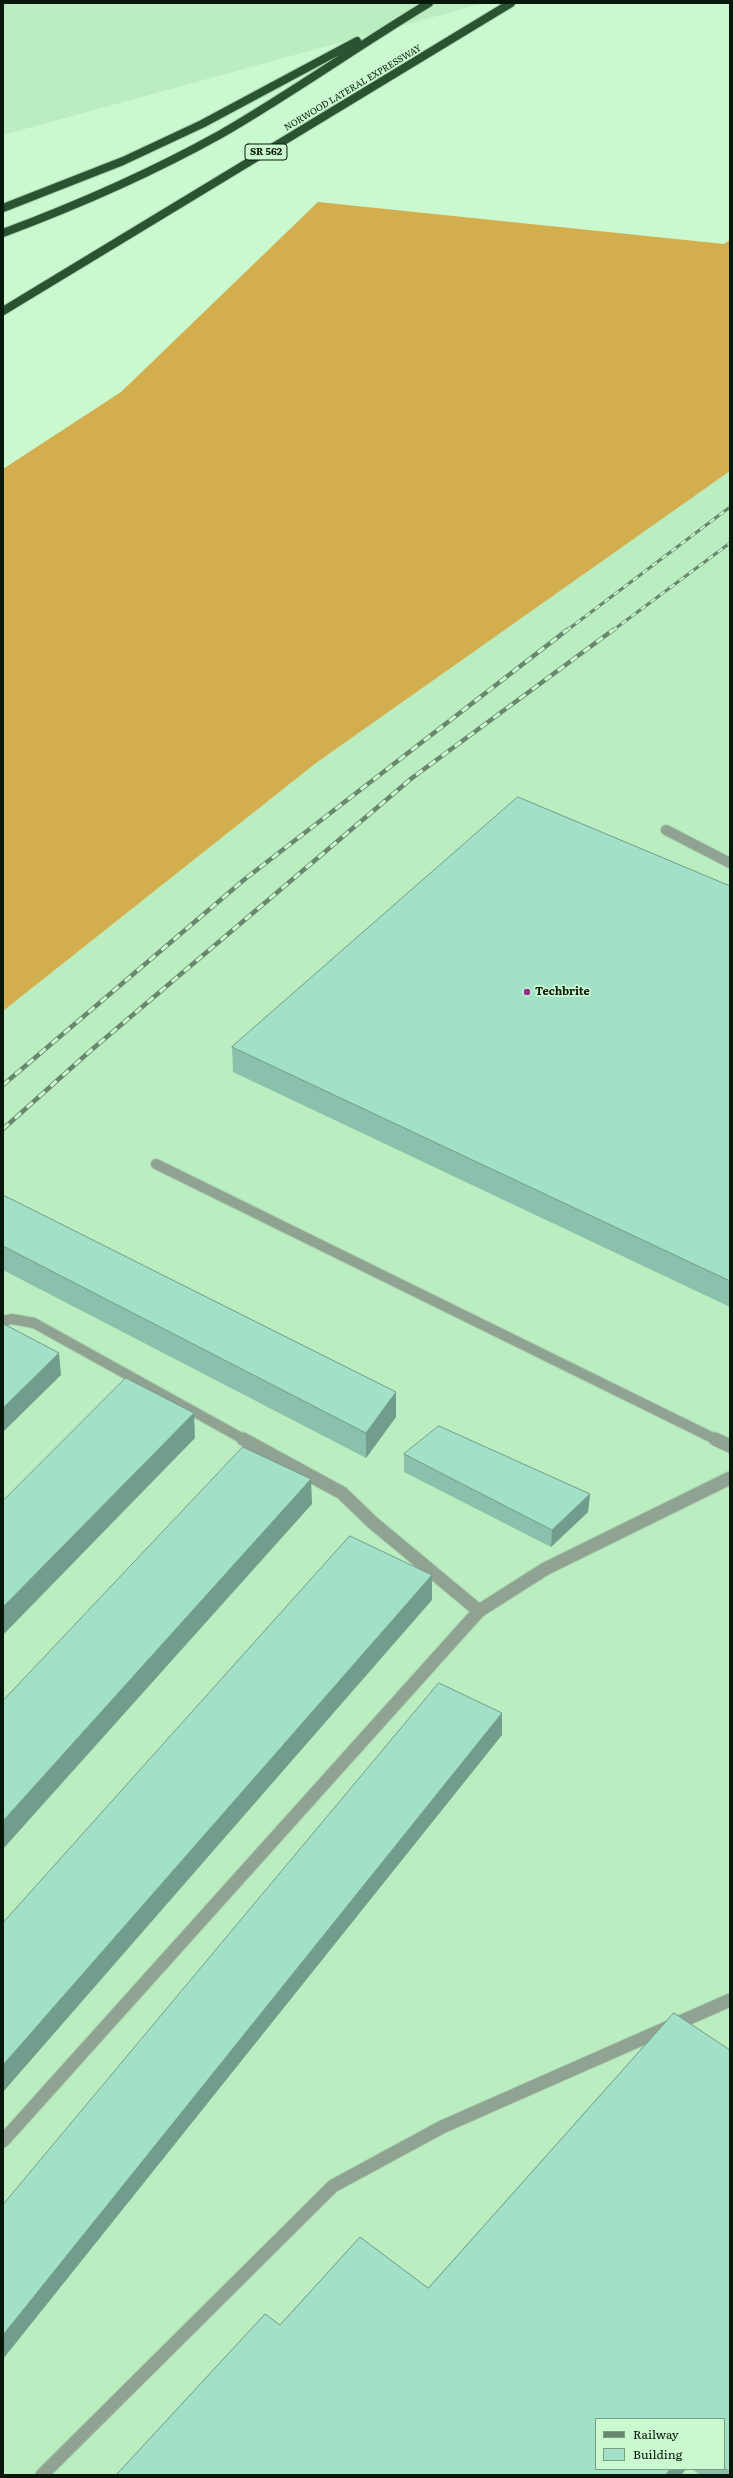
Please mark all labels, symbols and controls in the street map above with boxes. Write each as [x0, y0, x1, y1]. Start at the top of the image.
street label: NORWOOD LATERAL EXPRESSWAY [282, 43, 424, 133]
road number: SR 562 [245, 144, 287, 160]
place label: Techbrite [535, 985, 590, 999]
marker: Techbrite [522, 987, 532, 997]
legend [595, 2418, 725, 2470]
text: Railway [633, 2425, 679, 2443]
text: Building [633, 2445, 682, 2463]

